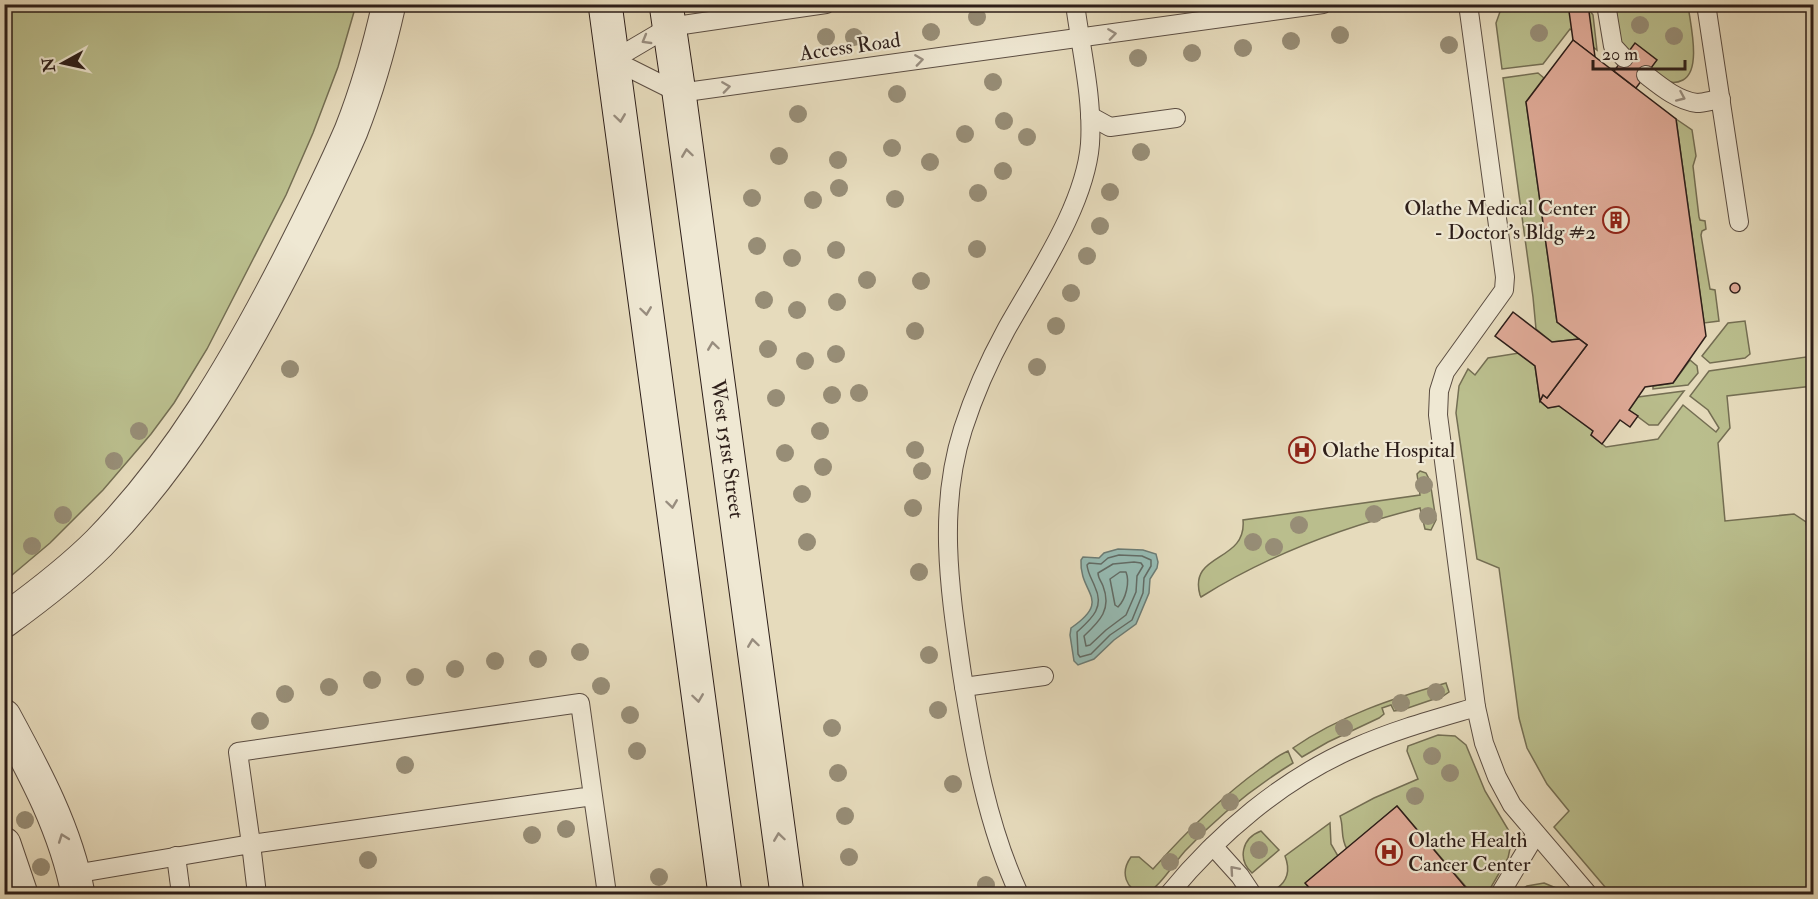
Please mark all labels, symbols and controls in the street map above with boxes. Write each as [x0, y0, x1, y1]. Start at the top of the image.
street label: Access Road [797, 26, 903, 68]
one-way arrow [1107, 28, 1117, 40]
north arrow [33, 33, 93, 93]
one-way arrow [642, 33, 653, 44]
scale bar [1593, 33, 1684, 71]
text: 20 m [1602, 43, 1638, 66]
one-way arrow [914, 54, 923, 66]
text: N [38, 56, 60, 74]
one-way arrow [721, 81, 730, 93]
one-way arrow [1674, 89, 1685, 101]
one-way arrow [614, 113, 626, 122]
one-way arrow [682, 148, 694, 157]
place label: Olathe Medical Center - Doctor's Bldg #2 [1404, 195, 1596, 246]
building icon: Olathe Medical Center - Doctor's Bldg #2 [1601, 205, 1631, 235]
one-way arrow [640, 306, 652, 316]
one-way arrow [708, 341, 720, 350]
street label: West 151st Street [704, 377, 750, 520]
hospital icon: Olathe Hospital [1287, 435, 1317, 465]
place label: Olathe Hospital [1322, 437, 1456, 464]
one-way arrow [666, 500, 678, 509]
one-way arrow [747, 639, 760, 648]
one-way arrow [692, 693, 704, 702]
place label: Olathe Health Cancer Center [1408, 827, 1531, 878]
one-way arrow [773, 832, 785, 841]
one-way arrow [58, 833, 70, 844]
hospital icon: Olathe Health Cancer Center [1374, 837, 1404, 867]
one-way arrow [1230, 866, 1241, 877]

